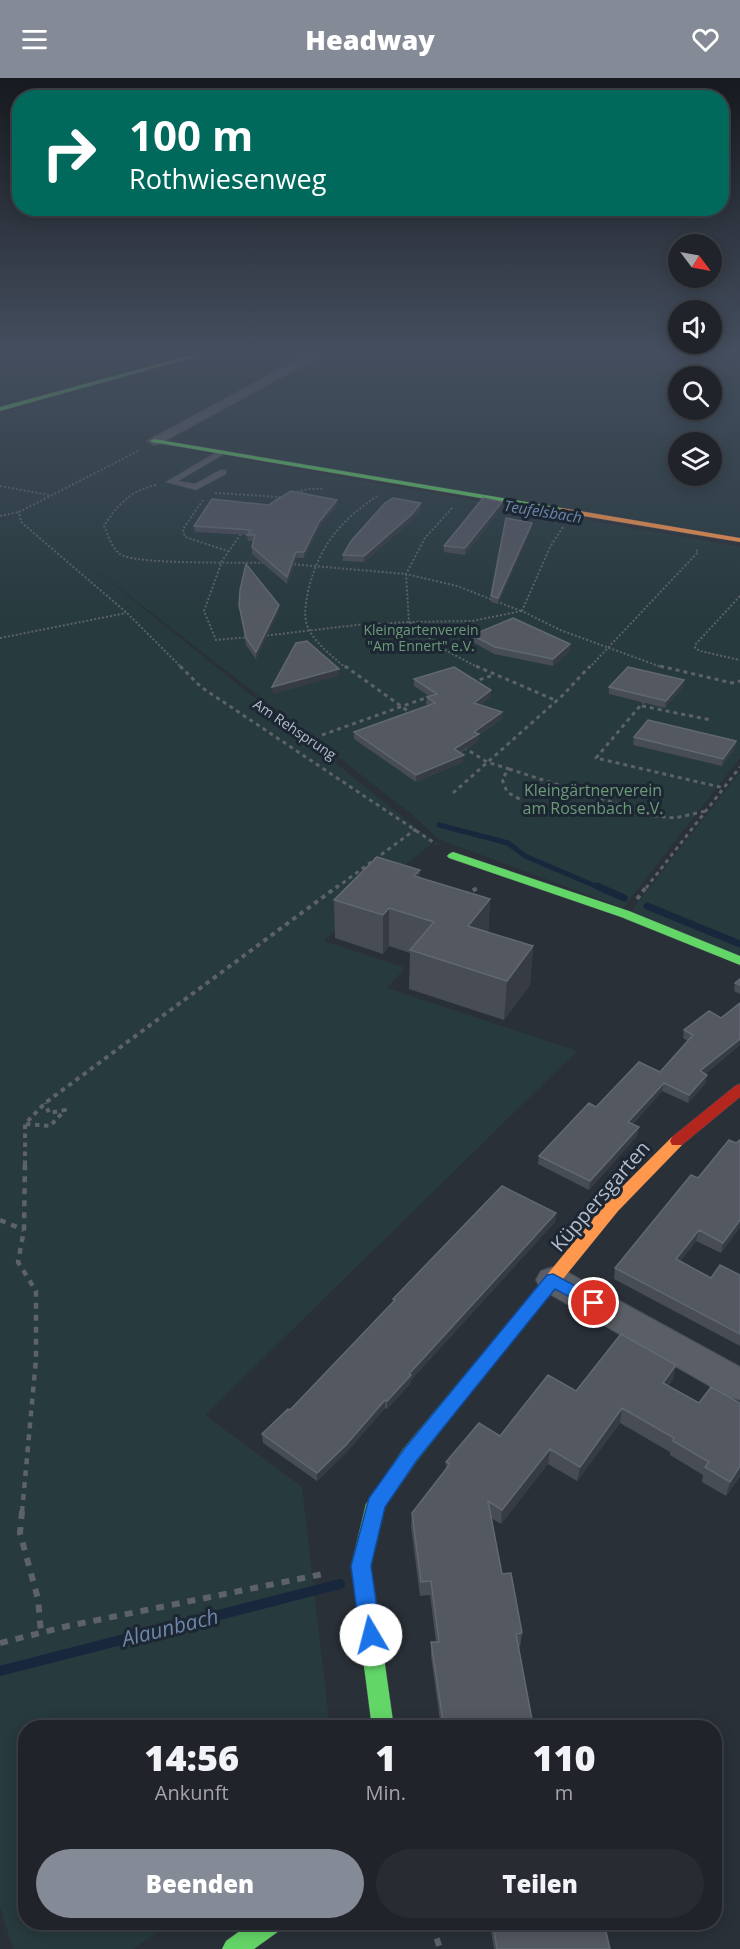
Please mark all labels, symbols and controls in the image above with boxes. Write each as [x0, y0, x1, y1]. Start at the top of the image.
text: Headway [305, 21, 435, 58]
icon: menu [18, 23, 51, 56]
icon: heart [689, 23, 722, 56]
text: 100 m [129, 106, 253, 163]
icon: right [30, 114, 108, 192]
text: Rothwiesenweg [129, 160, 326, 197]
north arrow [668, 234, 722, 288]
map controls [668, 234, 722, 486]
button: sound [668, 300, 722, 354]
button: search [668, 366, 722, 420]
button: layers [668, 432, 722, 486]
water label: Teufelsbach [503, 495, 583, 527]
park label: Kleingartenverein "Am Ennert" e.V. [363, 620, 479, 655]
street label: Am Rehsprung [250, 694, 341, 764]
park label: Kleingärtnerverein am Rosenbach e.V. [522, 779, 664, 819]
street label: Küppersgarten [544, 1135, 656, 1257]
pin [568, 1277, 619, 1328]
icon: arrive [577, 1286, 610, 1319]
water label: Alaunbach [117, 1601, 221, 1653]
position arrow [339, 1603, 403, 1667]
text: 14:56 [144, 1733, 239, 1782]
text: 1 [375, 1733, 396, 1782]
text: 110 [532, 1733, 596, 1782]
text: Ankunft [155, 1779, 229, 1806]
text: Min. [365, 1779, 406, 1806]
text: m [555, 1779, 573, 1806]
button: Beenden [36, 1849, 364, 1918]
button: Teilen [376, 1849, 704, 1918]

